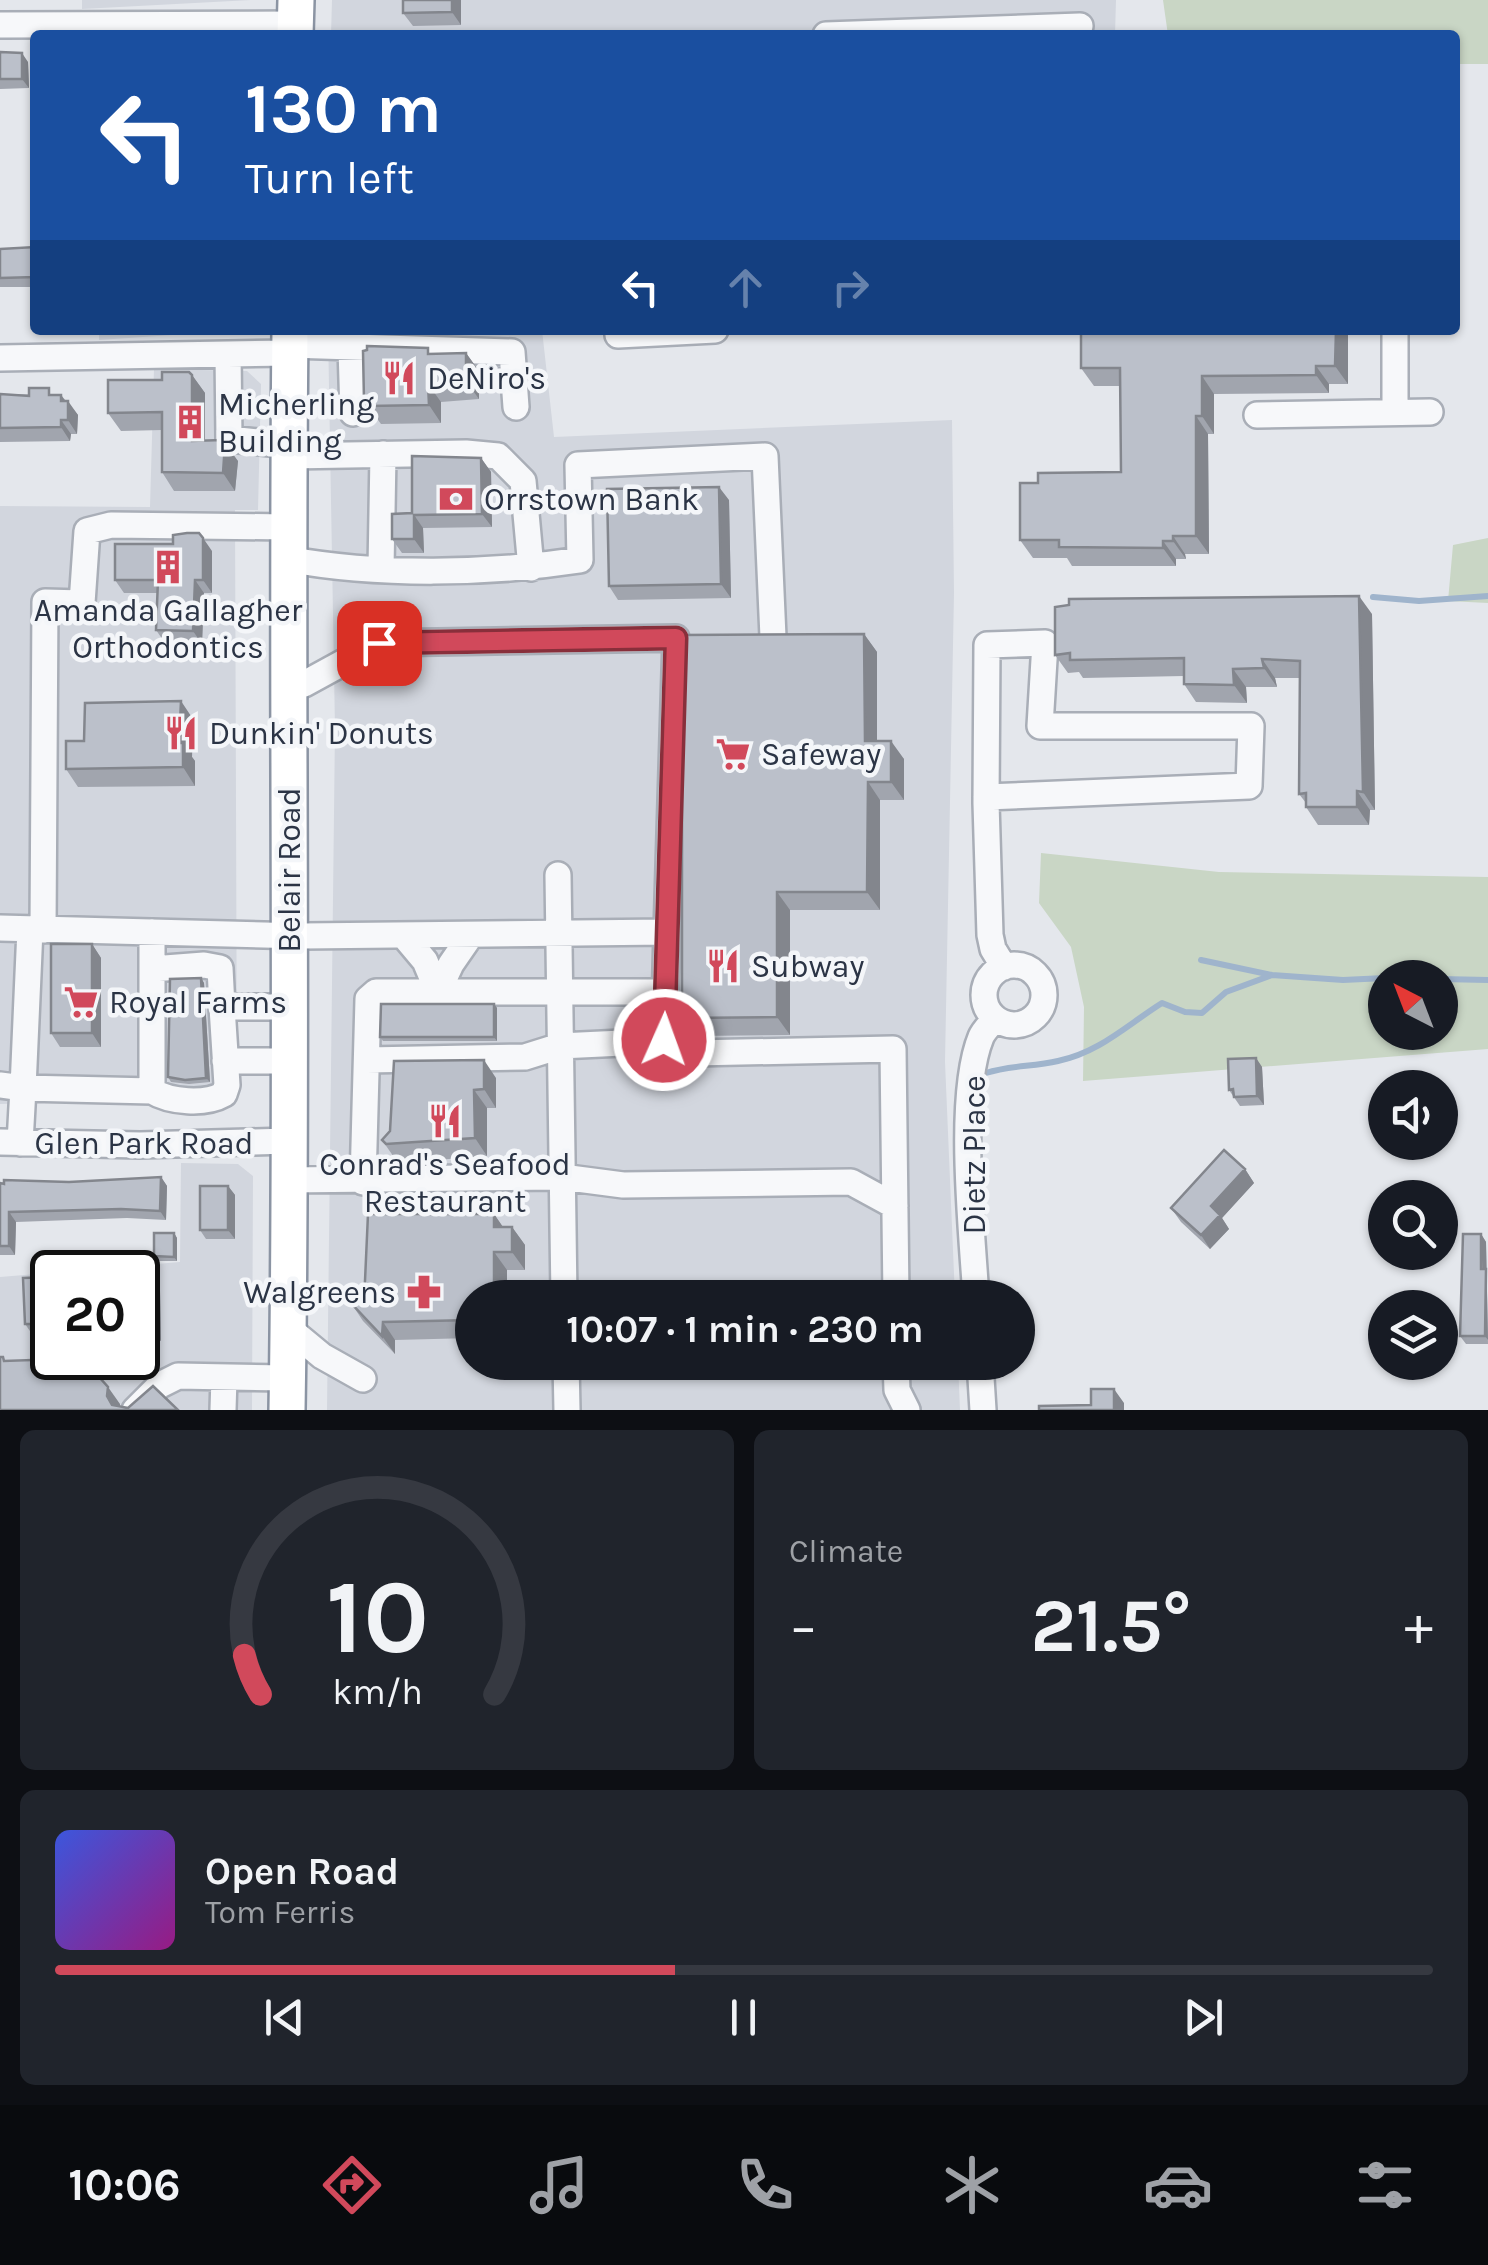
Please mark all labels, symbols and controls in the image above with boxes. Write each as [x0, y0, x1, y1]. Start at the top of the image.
text: 130 m [245, 68, 442, 150]
icon: left [80, 70, 210, 200]
text: Turn left [245, 152, 414, 204]
icon: left [613, 260, 668, 315]
icon: ahead [718, 260, 773, 315]
icon: right [823, 260, 878, 315]
restaurant icon: DeNiro's [380, 359, 418, 397]
place label: DeNiro's [427, 360, 546, 397]
place label: Micherling Building [218, 386, 374, 460]
building icon: Micherling Building [171, 403, 209, 441]
bank icon: Orrstown Bank [437, 480, 475, 518]
place label: Orrstown Bank [484, 481, 699, 518]
building icon: Amanda Gallagher Orthodontics [149, 548, 187, 586]
place label: Amanda Gallagher Orthodontics [34, 592, 303, 666]
pin [337, 601, 422, 686]
icon: arrive [352, 616, 407, 671]
restaurant icon: Dunkin' Donuts [162, 714, 200, 752]
place label: Dunkin' Donuts [209, 715, 434, 752]
supermarket icon: Safeway [714, 735, 752, 773]
place label: Safeway [761, 736, 881, 773]
street label: Belair Road [271, 787, 308, 953]
restaurant icon: Subway [704, 947, 742, 985]
place label: Subway [751, 948, 864, 985]
north arrow [1368, 960, 1458, 1050]
map controls [1368, 960, 1458, 1380]
supermarket icon: Royal Farms [62, 983, 100, 1021]
place label: Royal Farms [109, 984, 287, 1021]
position arrow [612, 988, 716, 1092]
button: sound [1368, 1070, 1458, 1160]
street label: Dietz Place [956, 1075, 993, 1235]
restaurant icon: Conrad's Seafood Restaurant [426, 1102, 464, 1140]
street label: Glen Park Road [34, 1125, 254, 1162]
place label: Conrad's Seafood Restaurant [319, 1146, 571, 1220]
button: search [1368, 1180, 1458, 1270]
speed limit sign: 20 [30, 1250, 160, 1380]
pharmacy icon: Walgreens [405, 1273, 443, 1311]
place label: Walgreens [243, 1274, 396, 1311]
button: layers [1368, 1290, 1458, 1380]
text: 10:07 · 1 min · 230 m [566, 1307, 924, 1352]
text: Climate [789, 1533, 903, 1570]
text: 10 [326, 1557, 428, 1678]
text: 21.5° [1030, 1582, 1192, 1670]
text: − [789, 1594, 818, 1658]
text: + [1404, 1594, 1433, 1658]
text: km/h [332, 1671, 422, 1713]
text: Open Road [205, 1849, 399, 1894]
text: Tom Ferris [205, 1894, 355, 1931]
icon: previous [257, 1990, 312, 2045]
icon: pause [716, 1990, 771, 2045]
icon: next [1176, 1990, 1231, 2045]
icon: directions [317, 2150, 387, 2220]
icon: music [524, 2150, 594, 2220]
icon: phone [730, 2150, 800, 2220]
icon: climate [937, 2150, 1007, 2220]
icon: car [1143, 2150, 1213, 2220]
icon: filters [1350, 2150, 1420, 2220]
text: 10:06 [68, 2159, 181, 2211]

